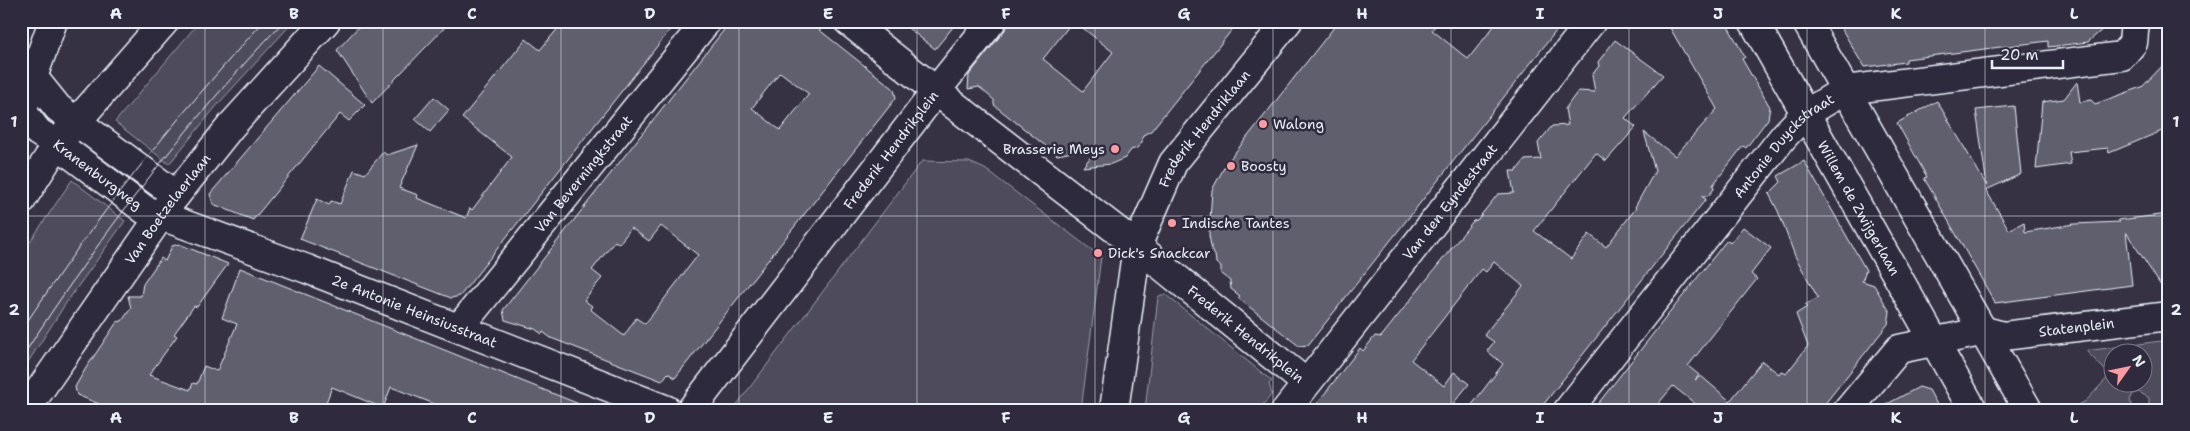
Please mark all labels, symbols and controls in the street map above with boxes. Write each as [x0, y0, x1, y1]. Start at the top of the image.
text: A [110, 3, 122, 24]
text: B [289, 3, 299, 24]
text: C [467, 3, 477, 24]
text: D [644, 3, 656, 24]
text: E [823, 3, 833, 24]
text: F [1001, 3, 1011, 24]
text: G [1178, 3, 1191, 24]
text: H [1356, 3, 1368, 24]
text: I [1536, 3, 1545, 24]
text: J [1713, 3, 1723, 24]
text: K [1891, 3, 1902, 24]
text: L [2070, 3, 2079, 24]
scale bar [1992, 38, 2064, 70]
text: 20 m [2000, 45, 2039, 65]
street label: Frederik Hendriklaan [1155, 66, 1254, 190]
street label: Frederik Hendrikplein [840, 87, 942, 213]
street label: Antonie Duyckstraat [1730, 90, 1837, 202]
text: 1 [10, 111, 18, 132]
text: 1 [2172, 111, 2180, 132]
street label: Van Beverningkstraat [531, 112, 636, 236]
place label: Walong [1273, 115, 1324, 133]
marker: Walong [1257, 118, 1269, 130]
street label: Kranenburgweg [49, 135, 146, 214]
street label: Willem de Zwijgerlaan [1814, 137, 1904, 279]
place label: Brasserie Meys [1003, 140, 1105, 158]
street label: Van den Eyndestraat [1399, 140, 1501, 264]
marker: Brasserie Meys [1109, 143, 1121, 155]
street label: Van Boetzelaerlaan [121, 150, 215, 268]
place label: Boosty [1241, 157, 1287, 175]
marker: Boosty [1225, 160, 1237, 172]
place label: Indische Tantes [1182, 214, 1290, 232]
marker: Indische Tantes [1166, 217, 1178, 229]
place label: Dick's Snackcar [1108, 244, 1211, 262]
marker: Dick's Snackcar [1092, 247, 1104, 259]
street label: 2e Antonie Heinsiusstraat [329, 271, 500, 352]
street label: Frederik Hendrikplein [1184, 281, 1308, 387]
text: 2 [8, 299, 20, 320]
text: 2 [2170, 299, 2182, 320]
street label: Statenplein [2038, 314, 2116, 341]
north arrow [2102, 344, 2152, 394]
text: N [2128, 351, 2149, 370]
text: A [110, 407, 122, 428]
text: B [289, 407, 299, 428]
text: C [467, 407, 477, 428]
text: D [644, 407, 656, 428]
text: E [823, 407, 833, 428]
text: F [1001, 407, 1011, 428]
text: G [1178, 407, 1191, 428]
text: H [1356, 407, 1368, 428]
text: I [1536, 407, 1545, 428]
text: J [1713, 407, 1723, 428]
text: K [1891, 407, 1902, 428]
text: L [2070, 407, 2079, 428]

